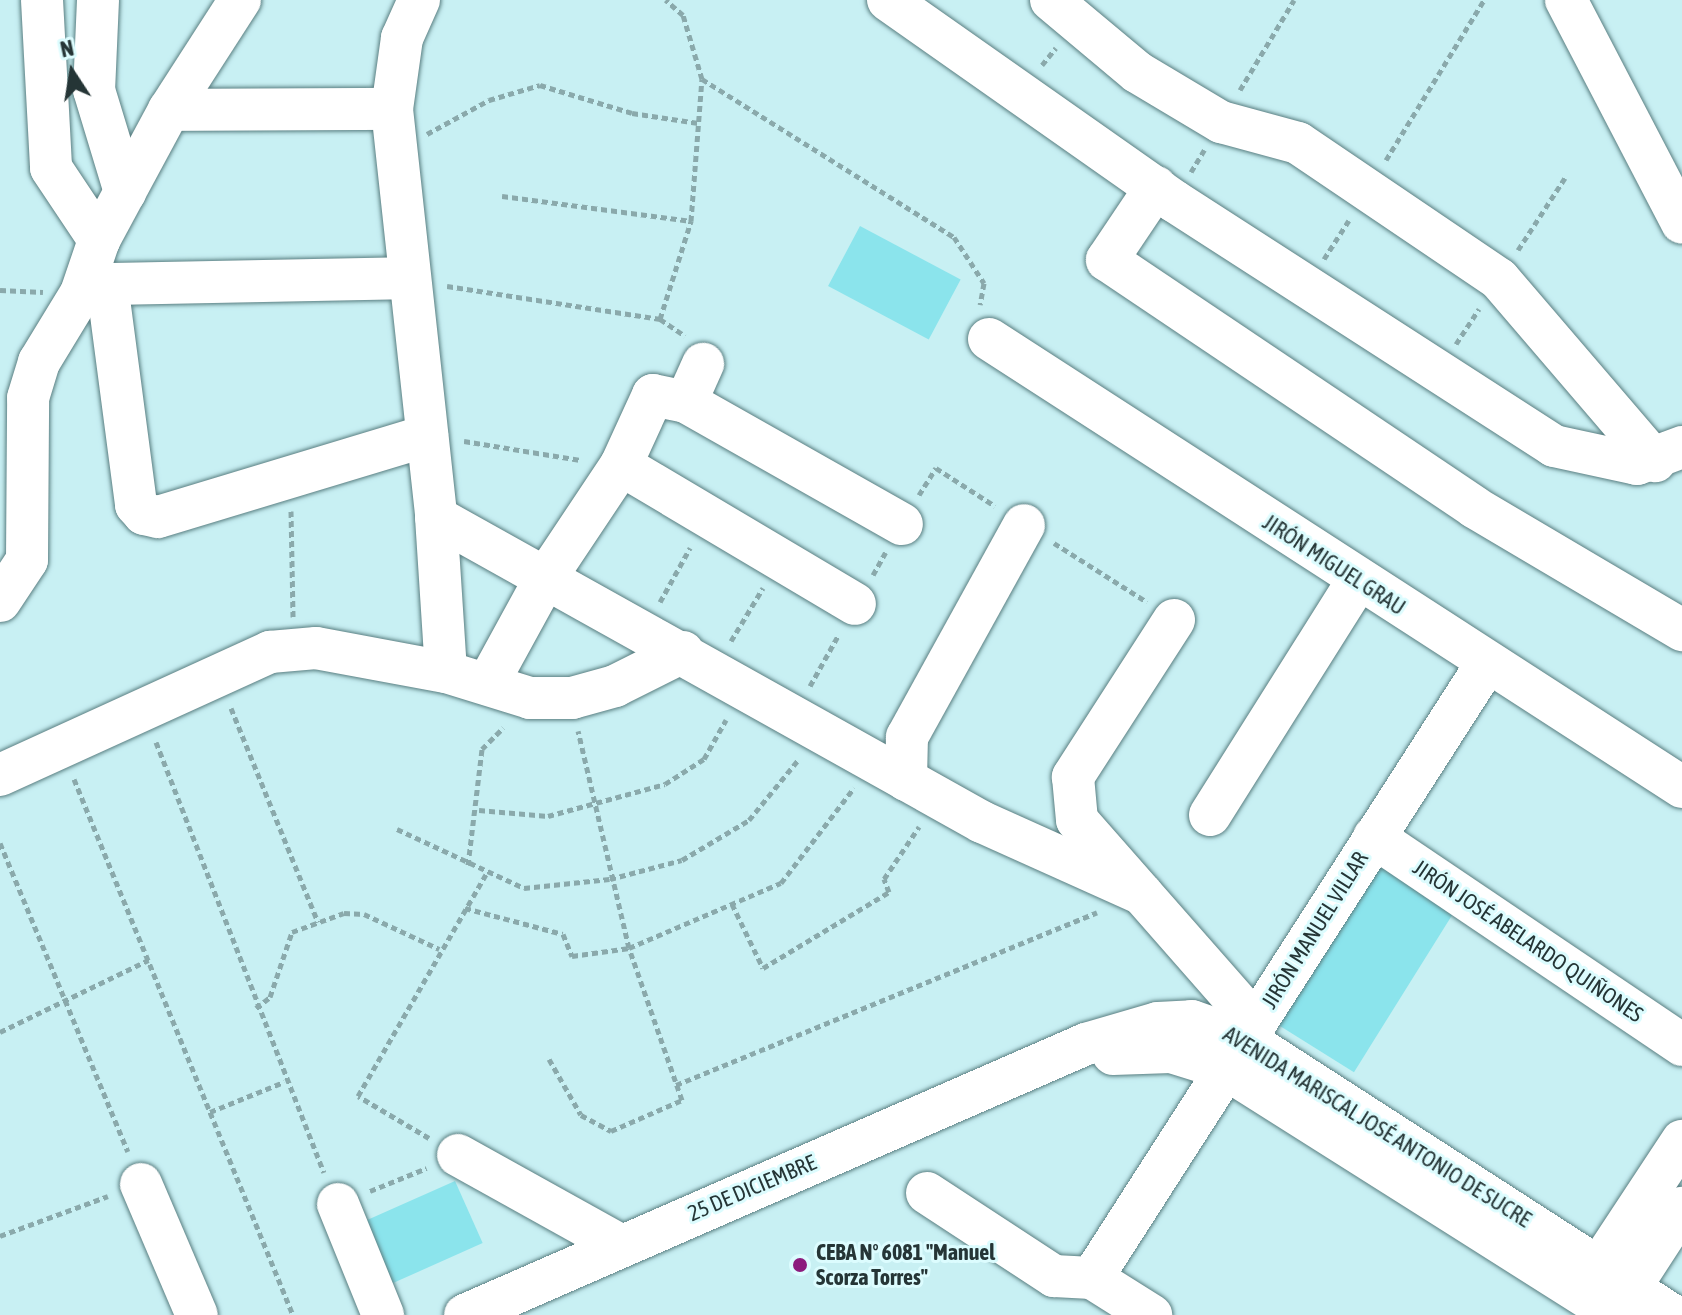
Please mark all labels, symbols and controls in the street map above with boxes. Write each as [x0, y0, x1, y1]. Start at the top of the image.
north arrow [32, 32, 112, 112]
text: N [58, 34, 76, 63]
street label: JIRÓN MIGUEL GRAU [1258, 509, 1410, 621]
street label: JIRÓN MANUEL VILLAR [1256, 847, 1374, 1013]
street label: JIRÓN JOSÉ ABELARDO QUIÑONES [1408, 854, 1648, 1028]
street label: AVENIDA MARISCAL JOSÉ ANTONIO DE SUCRE [1218, 1021, 1536, 1233]
street label: 25 DE DICIEMBRE [684, 1149, 820, 1227]
place label: CEBA N° 6081 "Manuel Scorza Torres" [816, 1239, 995, 1290]
marker: CEBA N° 6081 "Manuel Scorza Torres" [791, 1256, 809, 1274]

